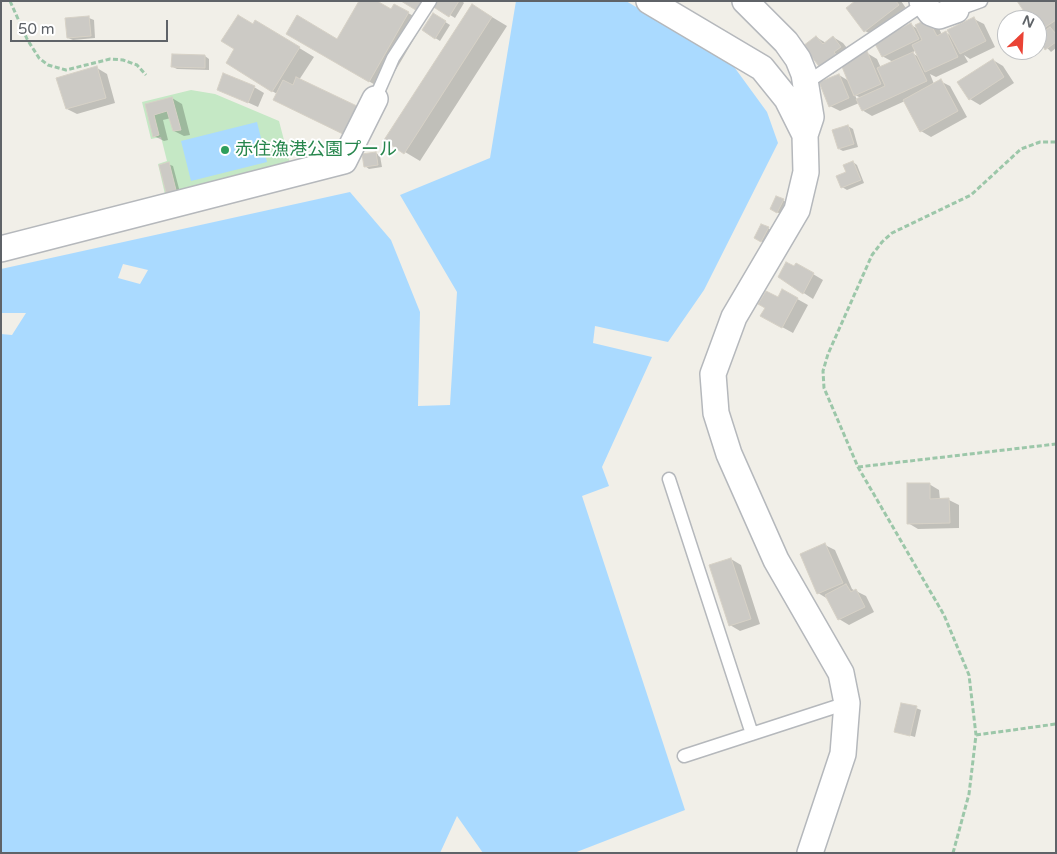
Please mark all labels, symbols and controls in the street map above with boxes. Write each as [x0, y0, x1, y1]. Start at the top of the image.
scale bar [12, 10, 170, 42]
north arrow [997, 10, 1047, 60]
text: N [1019, 12, 1037, 32]
text: 50 m [18, 20, 55, 38]
place label: 赤住漁港公園プール [235, 139, 397, 161]
marker: 赤住漁港公園プール [219, 144, 231, 156]

